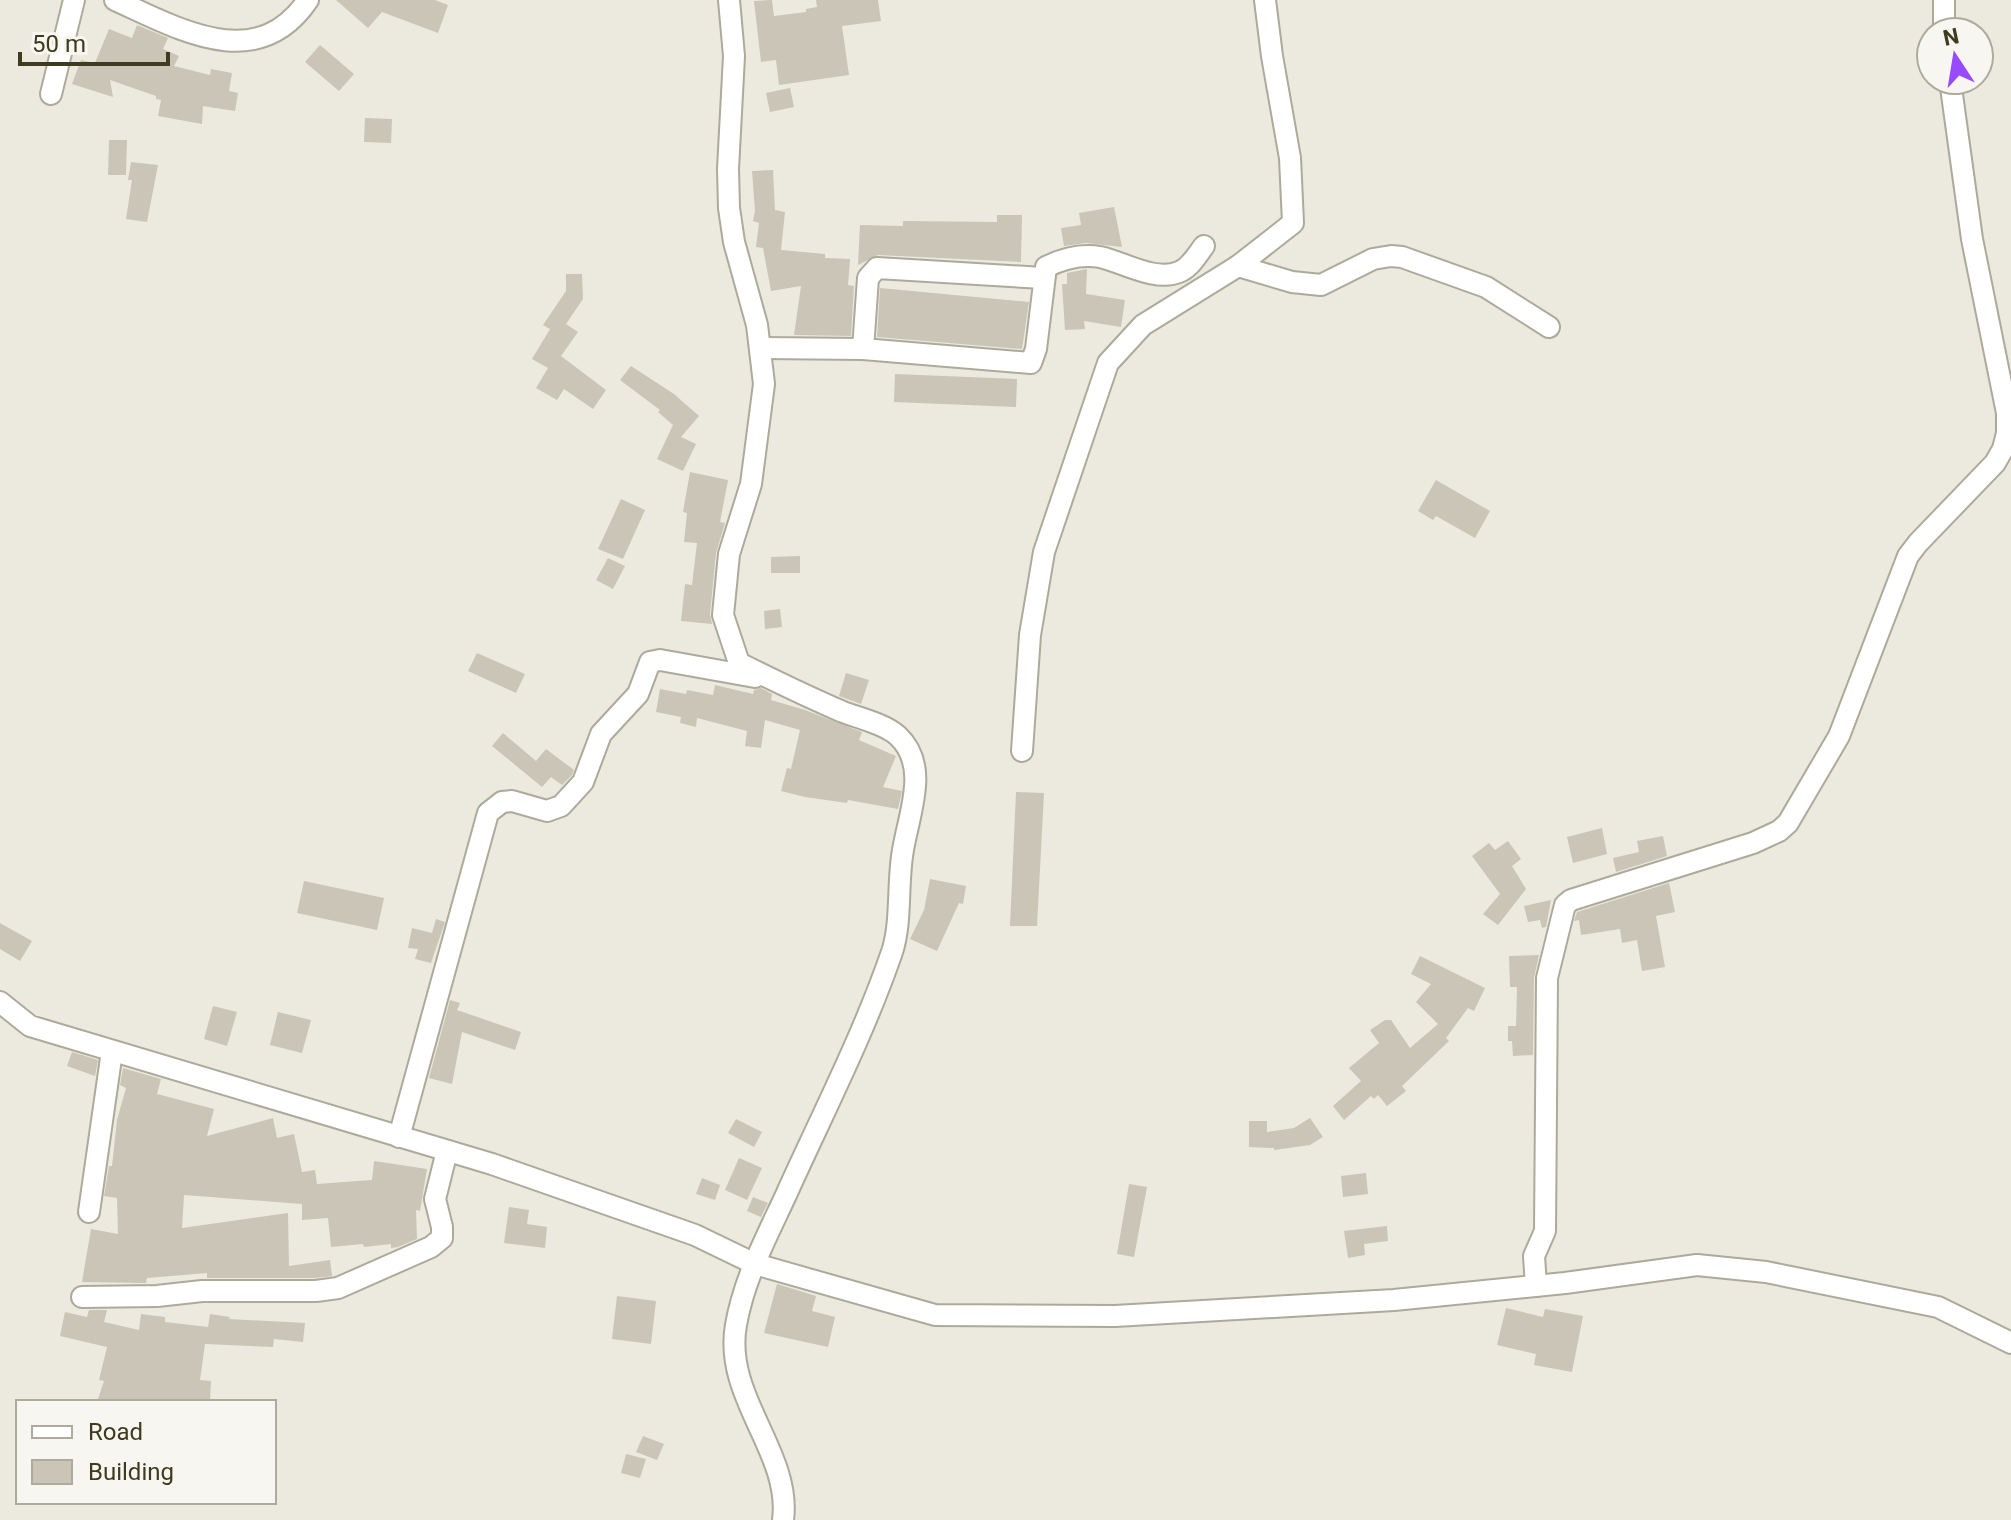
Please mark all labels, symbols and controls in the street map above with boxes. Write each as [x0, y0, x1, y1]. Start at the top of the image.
scale bar [20, 16, 168, 66]
north arrow [1915, 16, 1995, 96]
text: N [1941, 23, 1961, 51]
text: 50 m [32, 30, 86, 58]
legend [16, 1400, 276, 1504]
text: Road [88, 1418, 143, 1446]
text: Building [88, 1458, 174, 1486]

